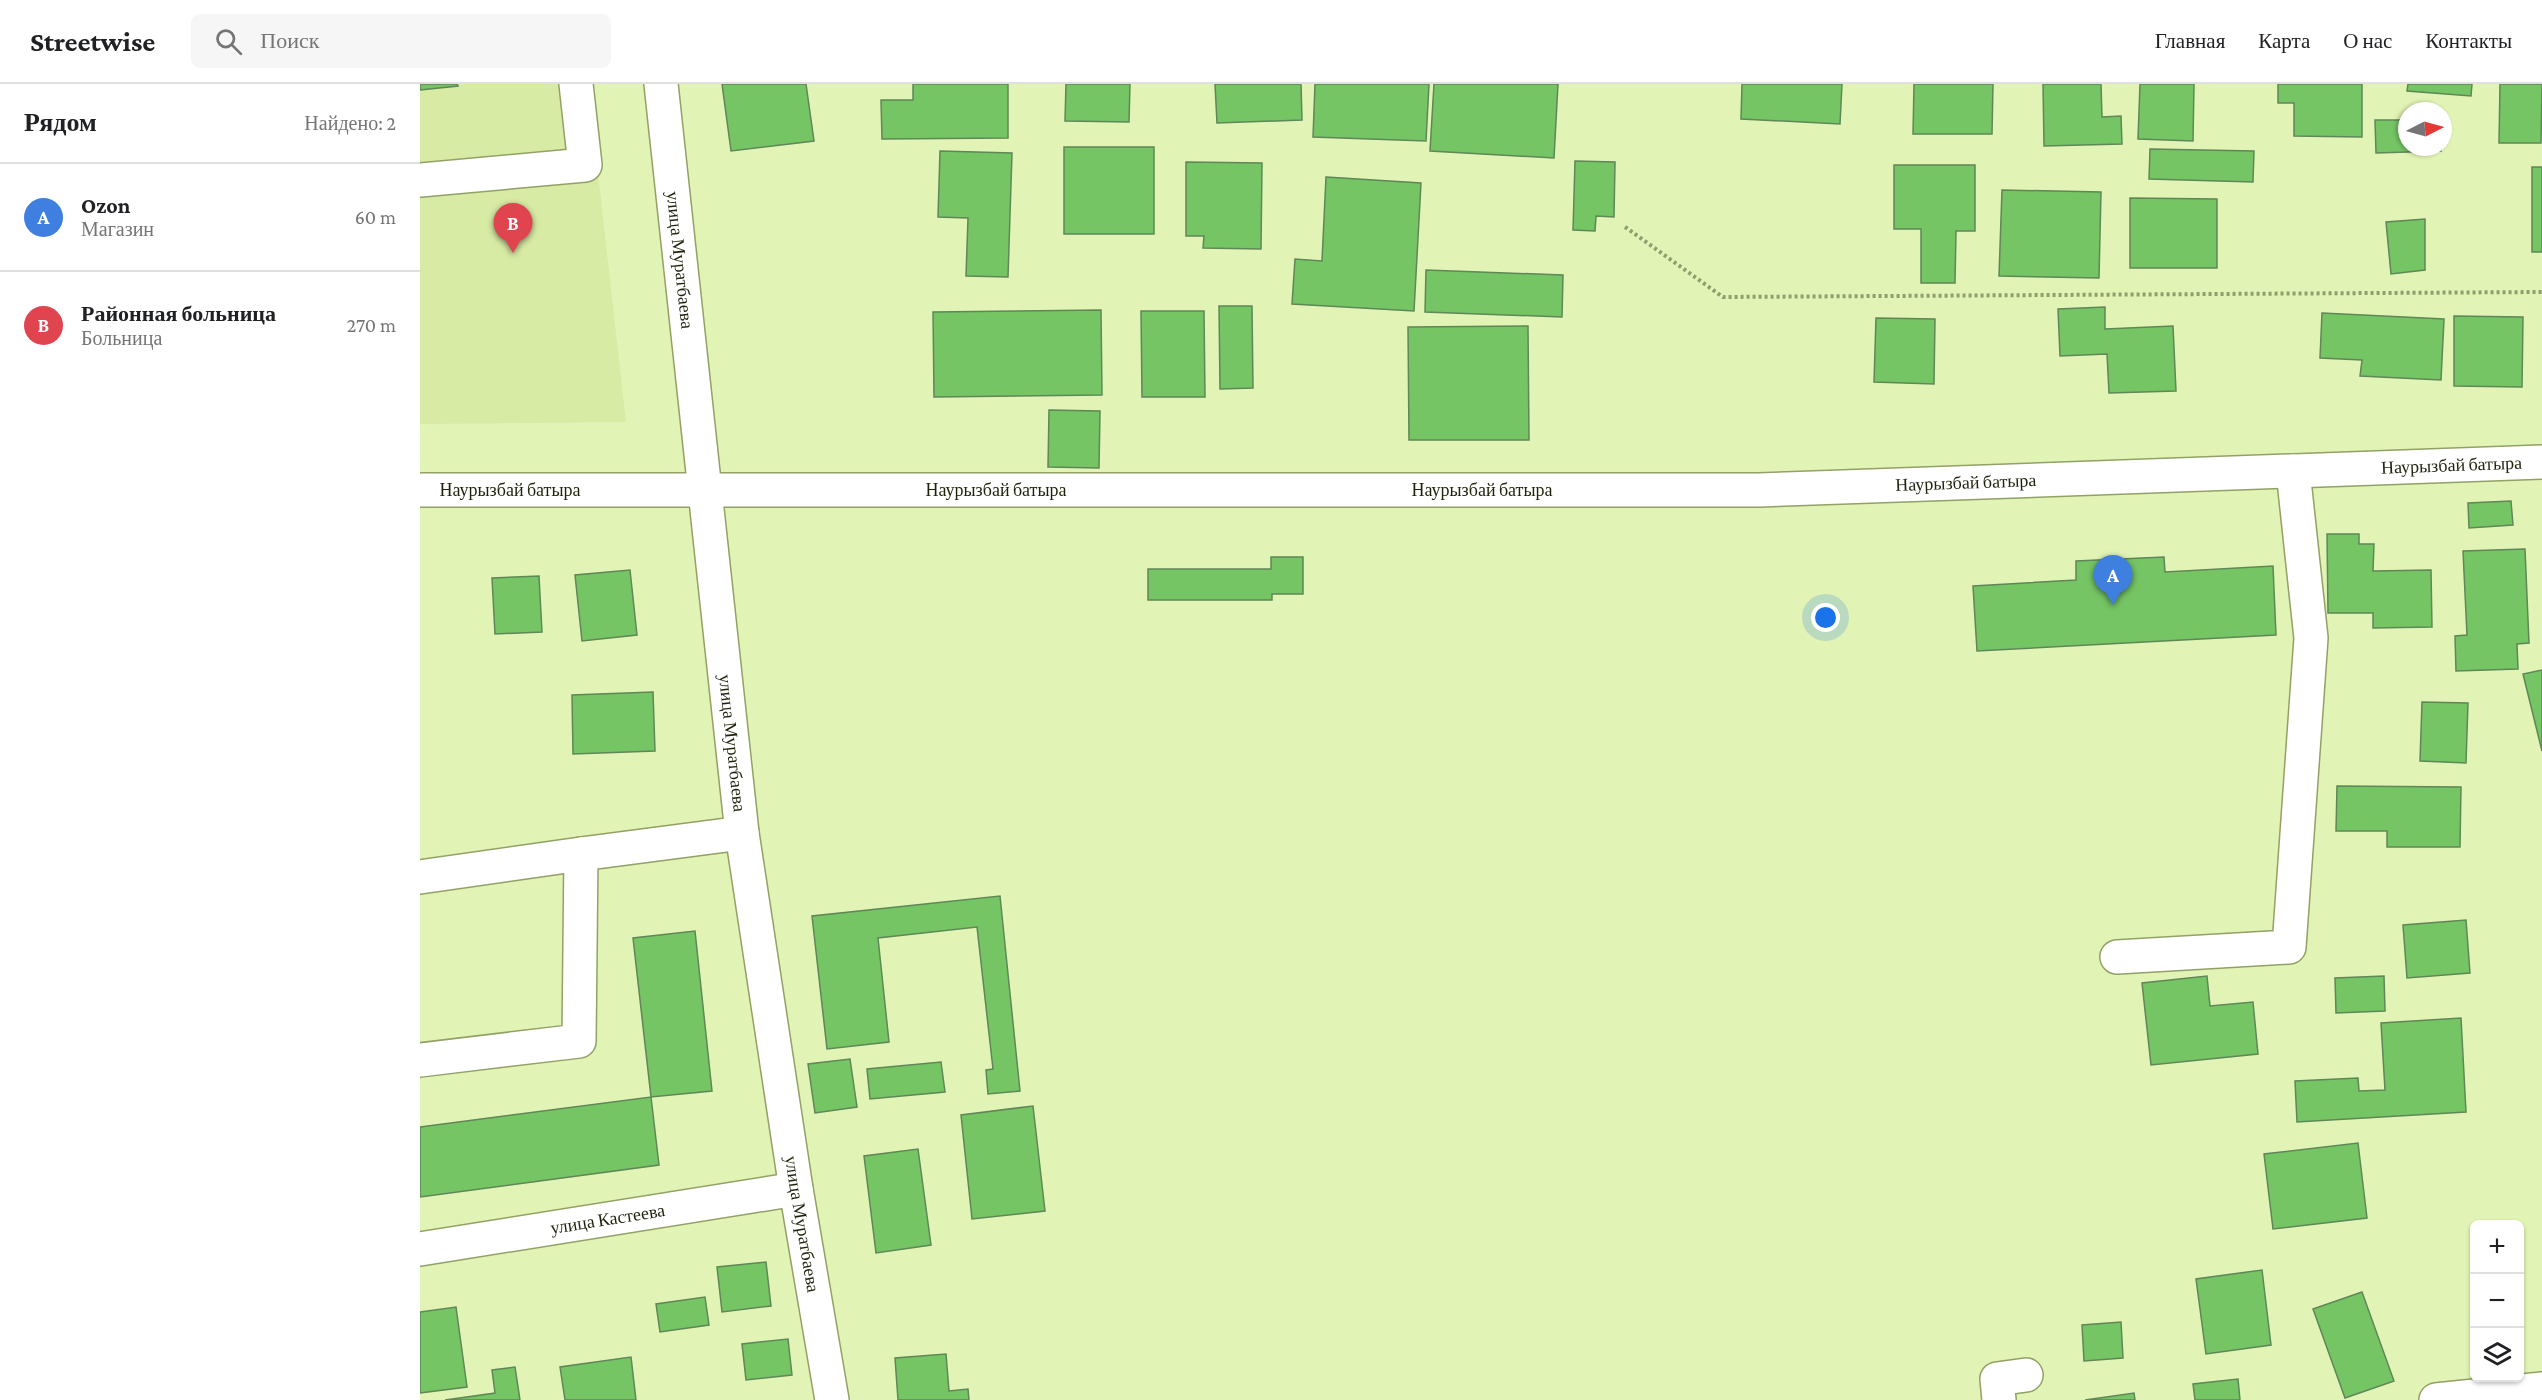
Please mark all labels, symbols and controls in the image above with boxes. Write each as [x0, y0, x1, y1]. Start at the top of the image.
search box [191, 14, 611, 68]
icon: search [212, 25, 245, 58]
text: Streetwise [30, 26, 155, 57]
text: Поиск [260, 28, 319, 53]
text: Главная [2155, 29, 2225, 53]
text: Карта [2258, 29, 2310, 53]
text: О нас [2343, 29, 2392, 53]
text: Контакты [2425, 29, 2512, 53]
north arrow [2398, 102, 2452, 156]
text: Рядом [24, 108, 97, 137]
text: Найдено: 2 [304, 112, 396, 134]
street label: улица Муратбаева [663, 190, 697, 330]
text: Ozon [81, 193, 130, 218]
pin: B [494, 204, 532, 253]
text: A [38, 206, 49, 228]
text: 60 m [355, 206, 396, 228]
text: Магазин [81, 218, 154, 240]
text: Районная больница [81, 301, 276, 326]
text: B [38, 314, 49, 336]
text: 270 m [347, 314, 396, 336]
text: Больница [81, 327, 162, 349]
street label: Наурызбай батыра [2381, 453, 2522, 478]
street label: Наурызбай батыра [1895, 470, 2037, 495]
street label: Наурызбай батыра [439, 480, 581, 500]
street label: Наурызбай батыра [925, 480, 1067, 500]
street label: Наурызбай батыра [1411, 480, 1553, 500]
pin: A [2094, 556, 2132, 605]
your location [1811, 603, 1840, 632]
street label: улица Муратбаева [715, 673, 750, 813]
street label: улица Муратбаева [781, 1154, 823, 1294]
street label: улица Кастеева [549, 1200, 666, 1238]
map controls [2470, 1220, 2524, 1382]
button: + [2470, 1220, 2524, 1274]
button: − [2470, 1274, 2524, 1328]
button: layers [2470, 1328, 2524, 1382]

